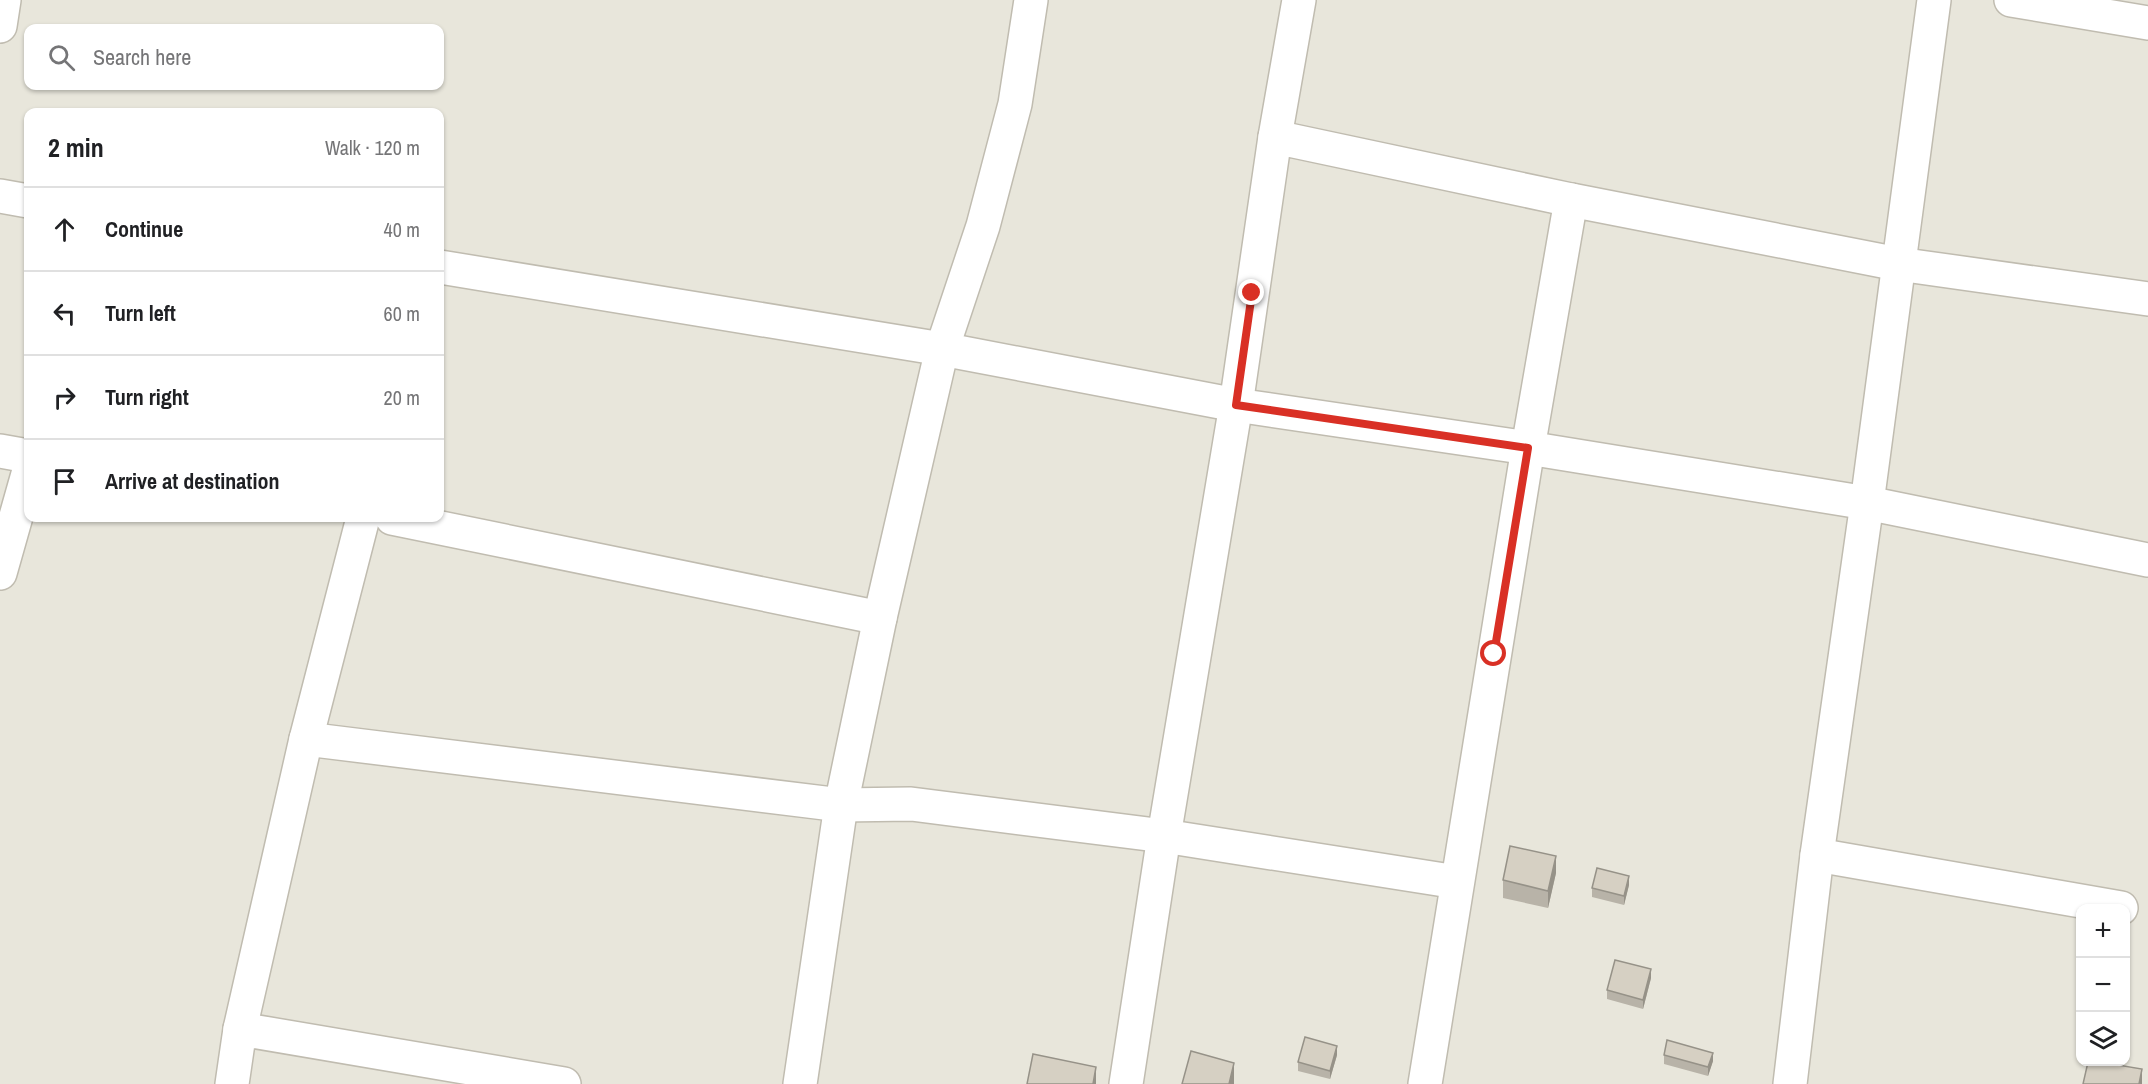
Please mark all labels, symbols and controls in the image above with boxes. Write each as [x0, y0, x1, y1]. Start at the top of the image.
search box [24, 24, 444, 90]
icon: search [45, 41, 78, 74]
text: Search here [93, 42, 191, 72]
text: 2 min [48, 130, 104, 165]
text: Walk · 120 m [325, 134, 420, 161]
icon: ahead [48, 213, 81, 246]
text: Continue [105, 214, 183, 244]
text: 40 m [384, 216, 420, 243]
route end [1238, 279, 1264, 305]
icon: left [48, 297, 81, 330]
text: Turn left [105, 298, 176, 328]
text: 60 m [384, 300, 420, 327]
icon: right [48, 381, 81, 414]
text: Turn right [105, 382, 189, 412]
text: 20 m [384, 384, 420, 411]
icon: arrive [48, 465, 81, 498]
text: Arrive at destination [105, 466, 279, 496]
route start [1480, 640, 1506, 666]
map controls [2076, 904, 2130, 1066]
button: + [2076, 904, 2130, 958]
button: − [2076, 958, 2130, 1012]
button: layers [2076, 1012, 2130, 1066]

